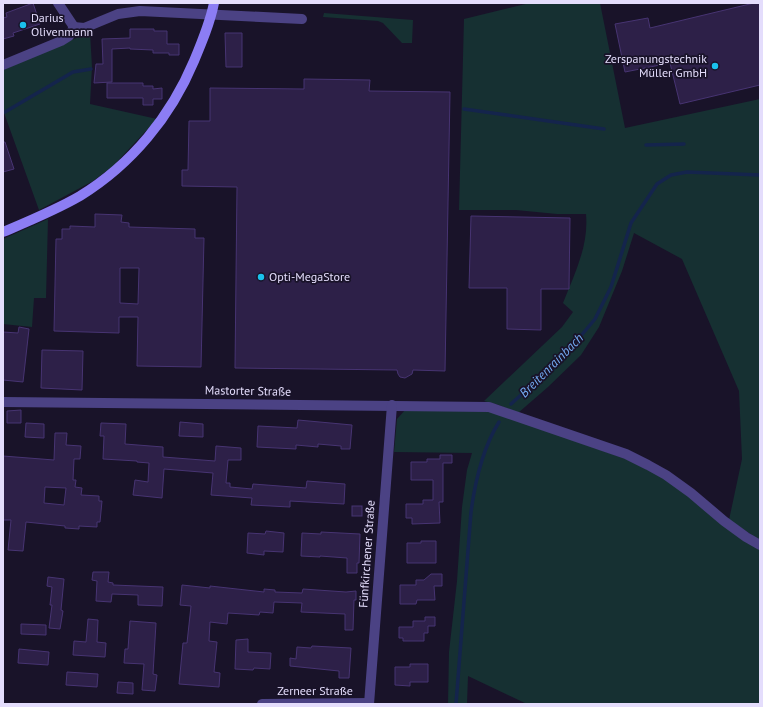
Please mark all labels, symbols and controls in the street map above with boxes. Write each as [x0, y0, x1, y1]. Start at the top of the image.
place label: Darius Olivenmann [31, 10, 93, 39]
marker: Darius Olivenmann [18, 20, 28, 30]
place label: Zerspanungstechnik Müller GmbH [605, 51, 707, 80]
marker: Zerspanungstechnik Müller GmbH [710, 61, 720, 71]
place label: Opti-MegaStore [269, 269, 350, 284]
marker: Opti-MegaStore [256, 272, 266, 282]
water label: Breitenrainbach [516, 330, 587, 401]
street label: Mastorter Straße [205, 382, 291, 399]
street label: Fünfkirchener Straße [355, 500, 378, 608]
street label: Zerneer Straße [277, 683, 353, 698]

